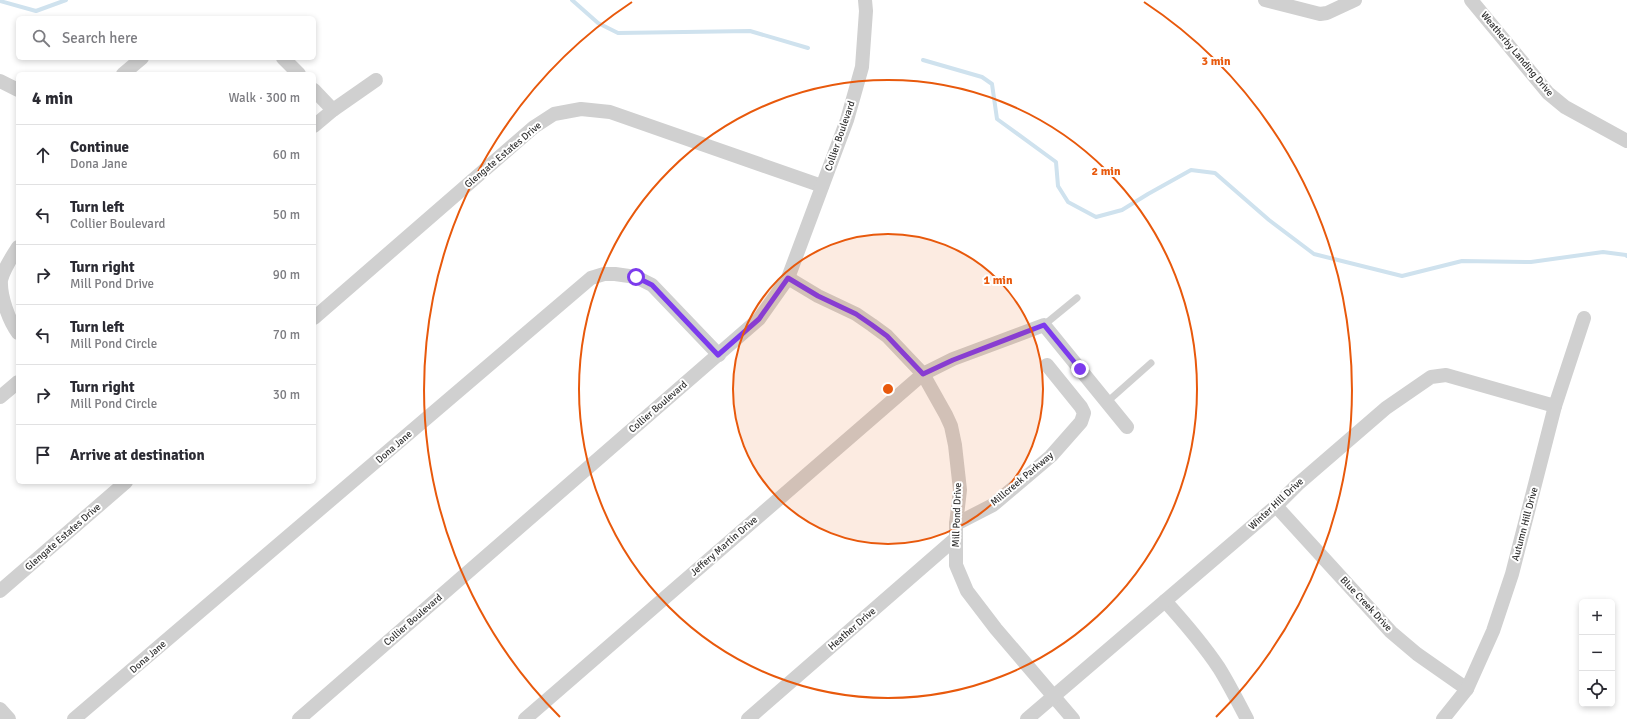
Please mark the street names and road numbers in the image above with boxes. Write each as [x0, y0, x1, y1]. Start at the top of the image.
street label: Weatherby Landing Drive [1478, 9, 1556, 99]
street label: Collier Boulevard [822, 99, 858, 173]
street label: Glengate Estates Drive [462, 119, 544, 191]
street label: Collier Boulevard [626, 378, 690, 436]
street label: Dona Jane [373, 428, 415, 466]
street label: Millcreek Parkway [988, 449, 1056, 509]
street label: Winter Hill Drive [1246, 475, 1306, 533]
street label: Mill Pond Drive [950, 482, 964, 548]
street label: Autumn Hill Drive [1509, 486, 1541, 562]
street label: Glengate Estates Drive [23, 501, 103, 573]
street label: Jeffery Martin Drive [688, 514, 760, 578]
street label: Blue Creek Drive [1338, 574, 1394, 634]
street label: Collier Boulevard [381, 591, 445, 649]
street label: Heather Drive [826, 605, 878, 653]
street label: Dona Jane [127, 638, 169, 676]

